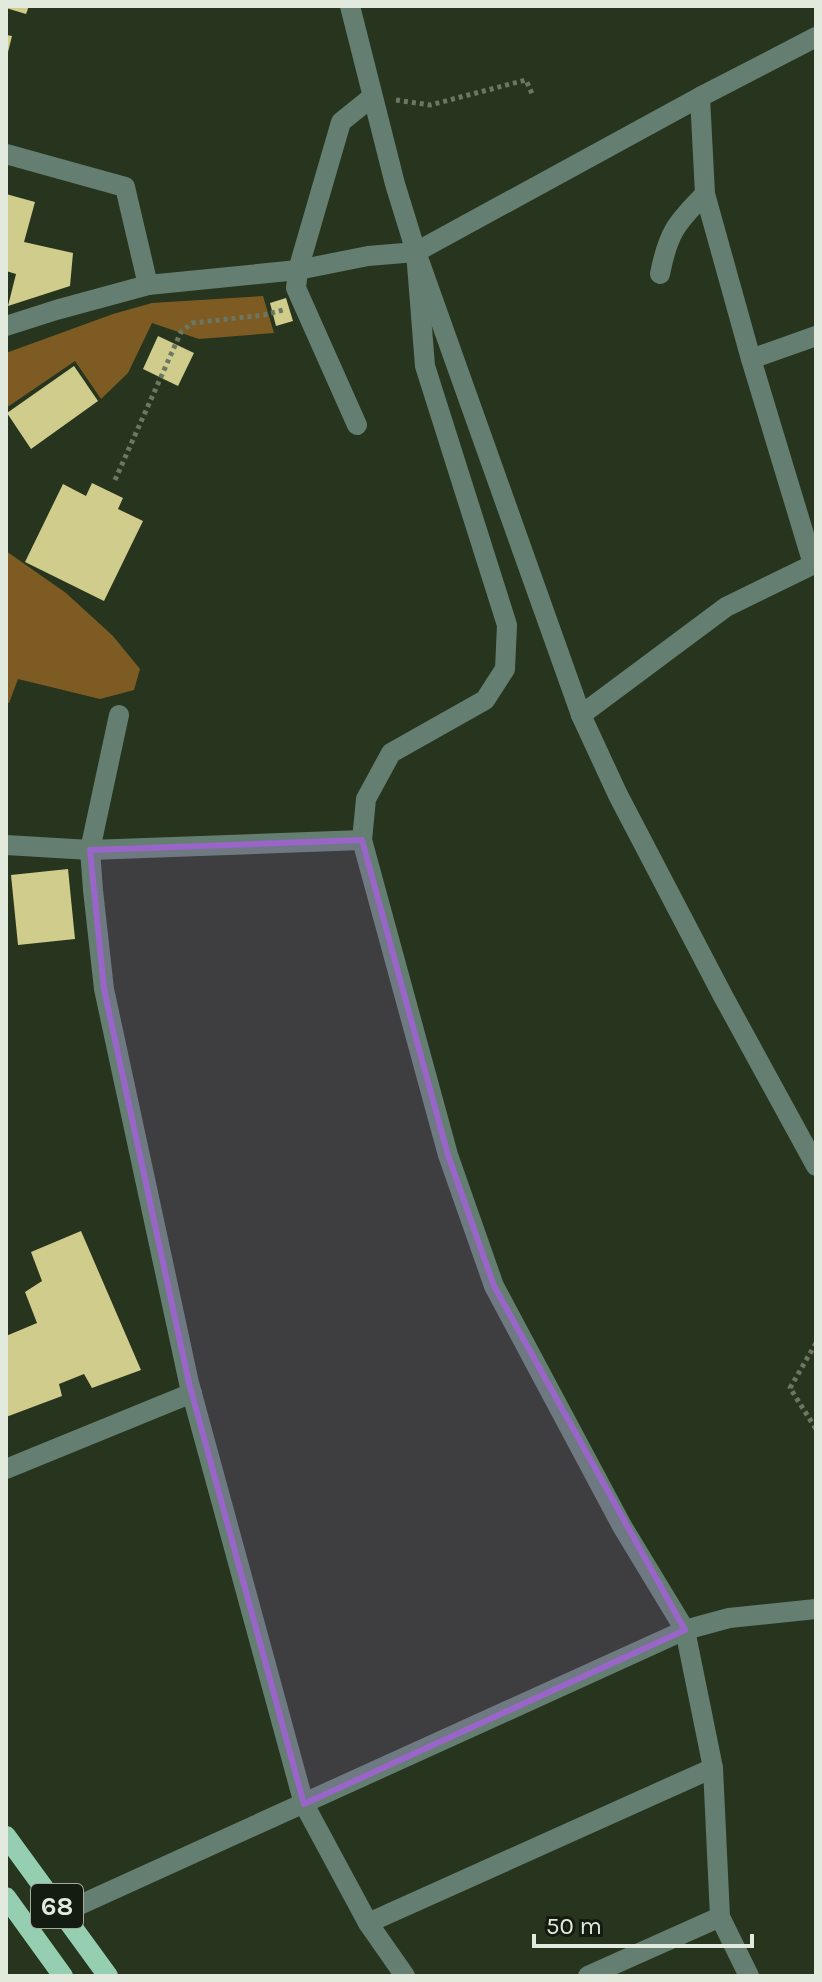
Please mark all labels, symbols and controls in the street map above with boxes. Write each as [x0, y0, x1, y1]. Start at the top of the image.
road number: 68 [31, 1884, 83, 1928]
scale bar [534, 1898, 752, 1948]
text: 50 m [546, 1912, 602, 1940]

